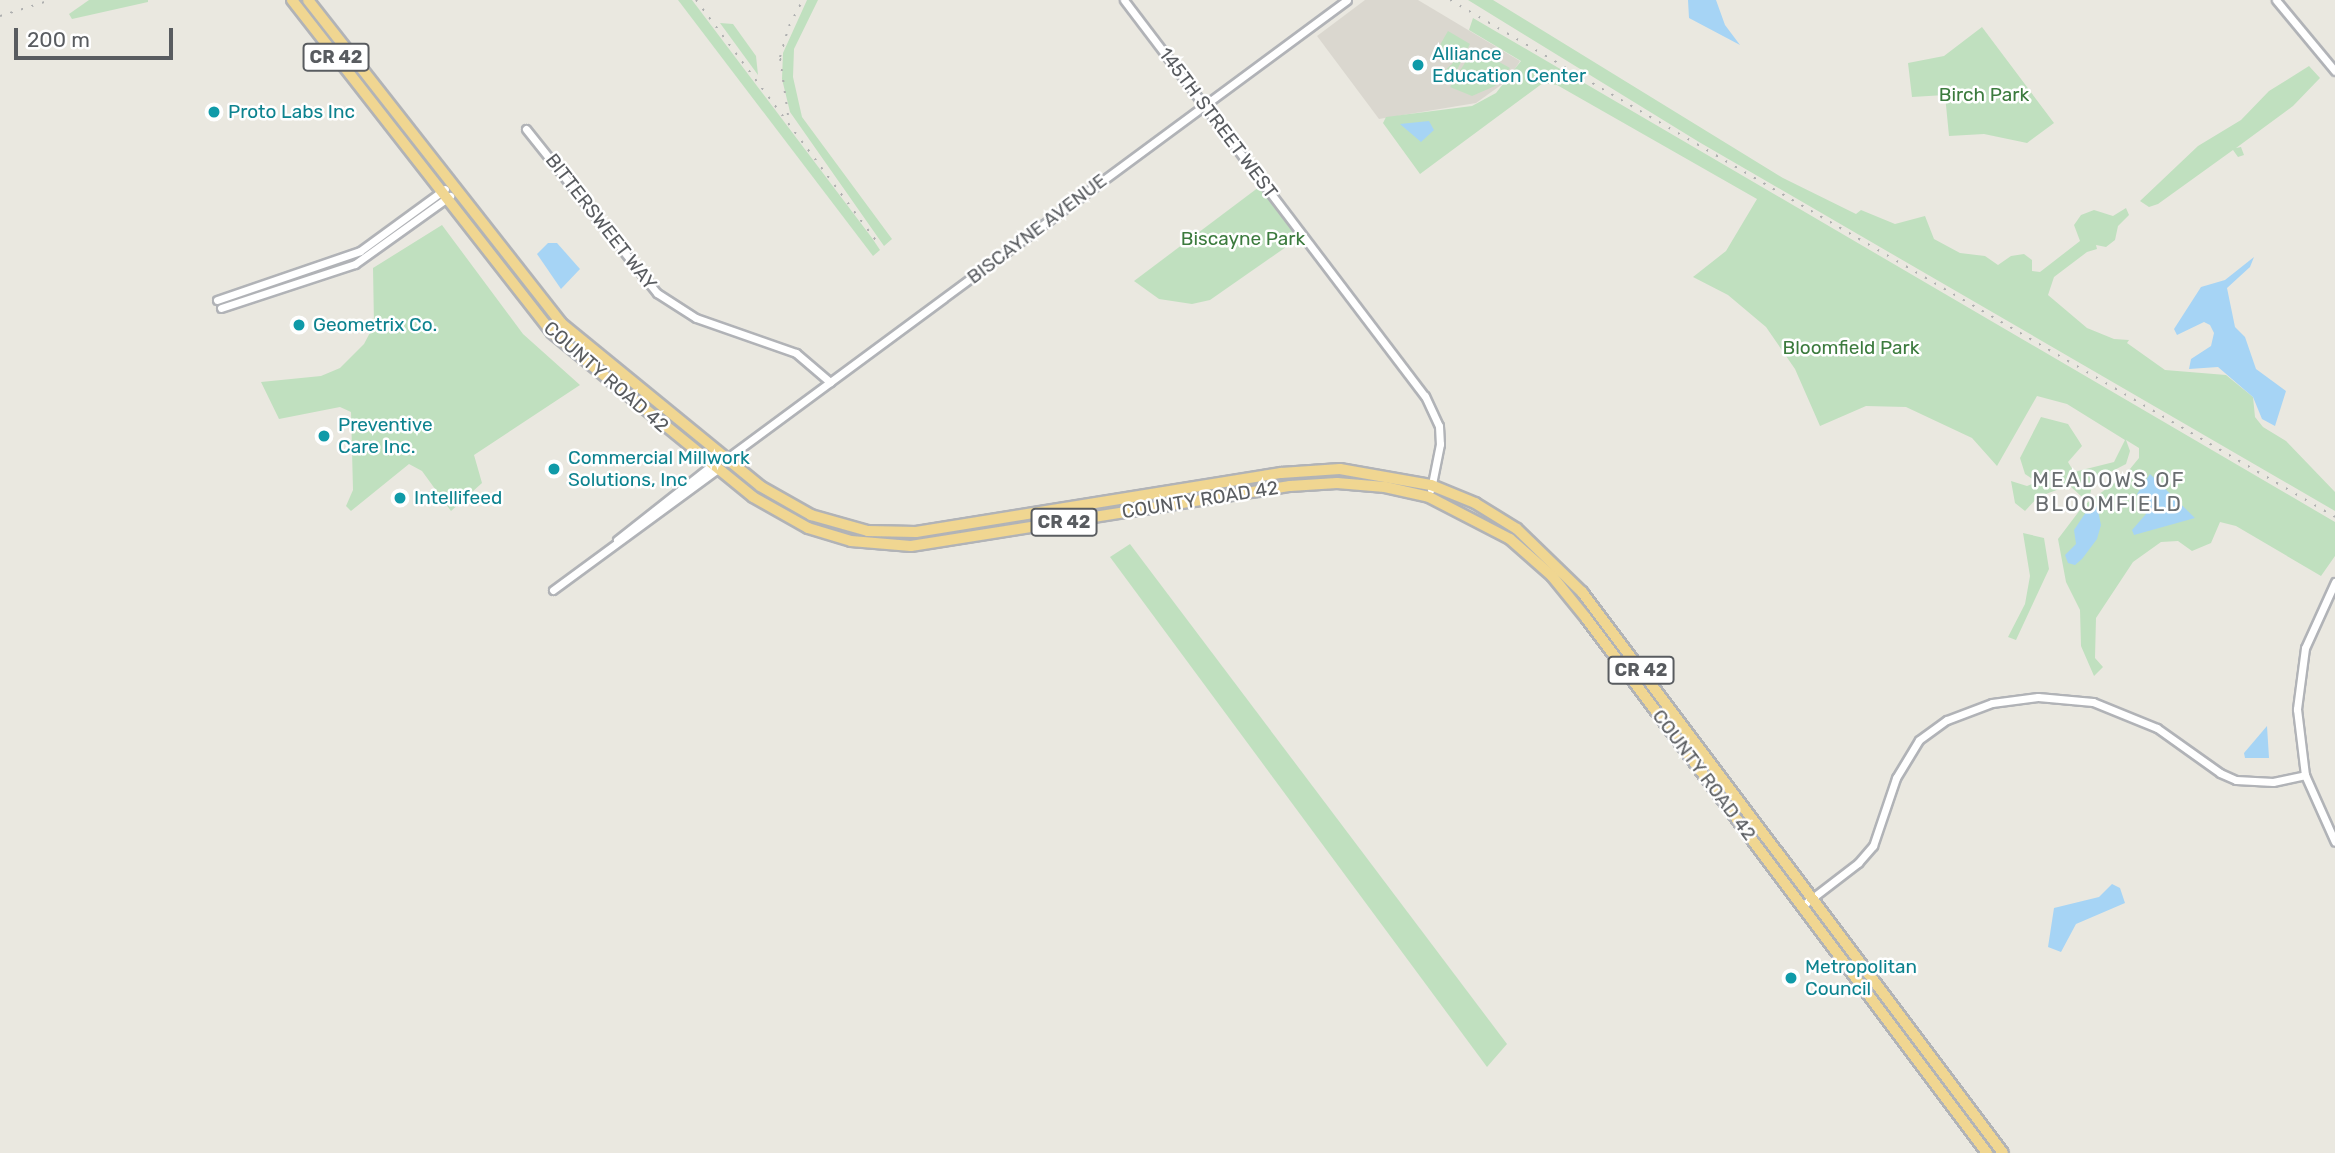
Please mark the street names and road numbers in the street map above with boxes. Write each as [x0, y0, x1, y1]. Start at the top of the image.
road number: CR 42 [301, 42, 371, 72]
street label: 145TH STREET WEST [1154, 43, 1282, 203]
street label: BITTERSWEET WAY [540, 149, 662, 295]
street label: BISCAYNE AVENUE [963, 169, 1111, 289]
street label: COUNTY ROAD 42 [539, 316, 673, 438]
street label: COUNTY ROAD 42 [1120, 476, 1280, 524]
road number: CR 42 [1029, 508, 1099, 536]
road number: CR 42 [1606, 656, 1676, 684]
street label: COUNTY ROAD 42 [1647, 705, 1761, 845]

